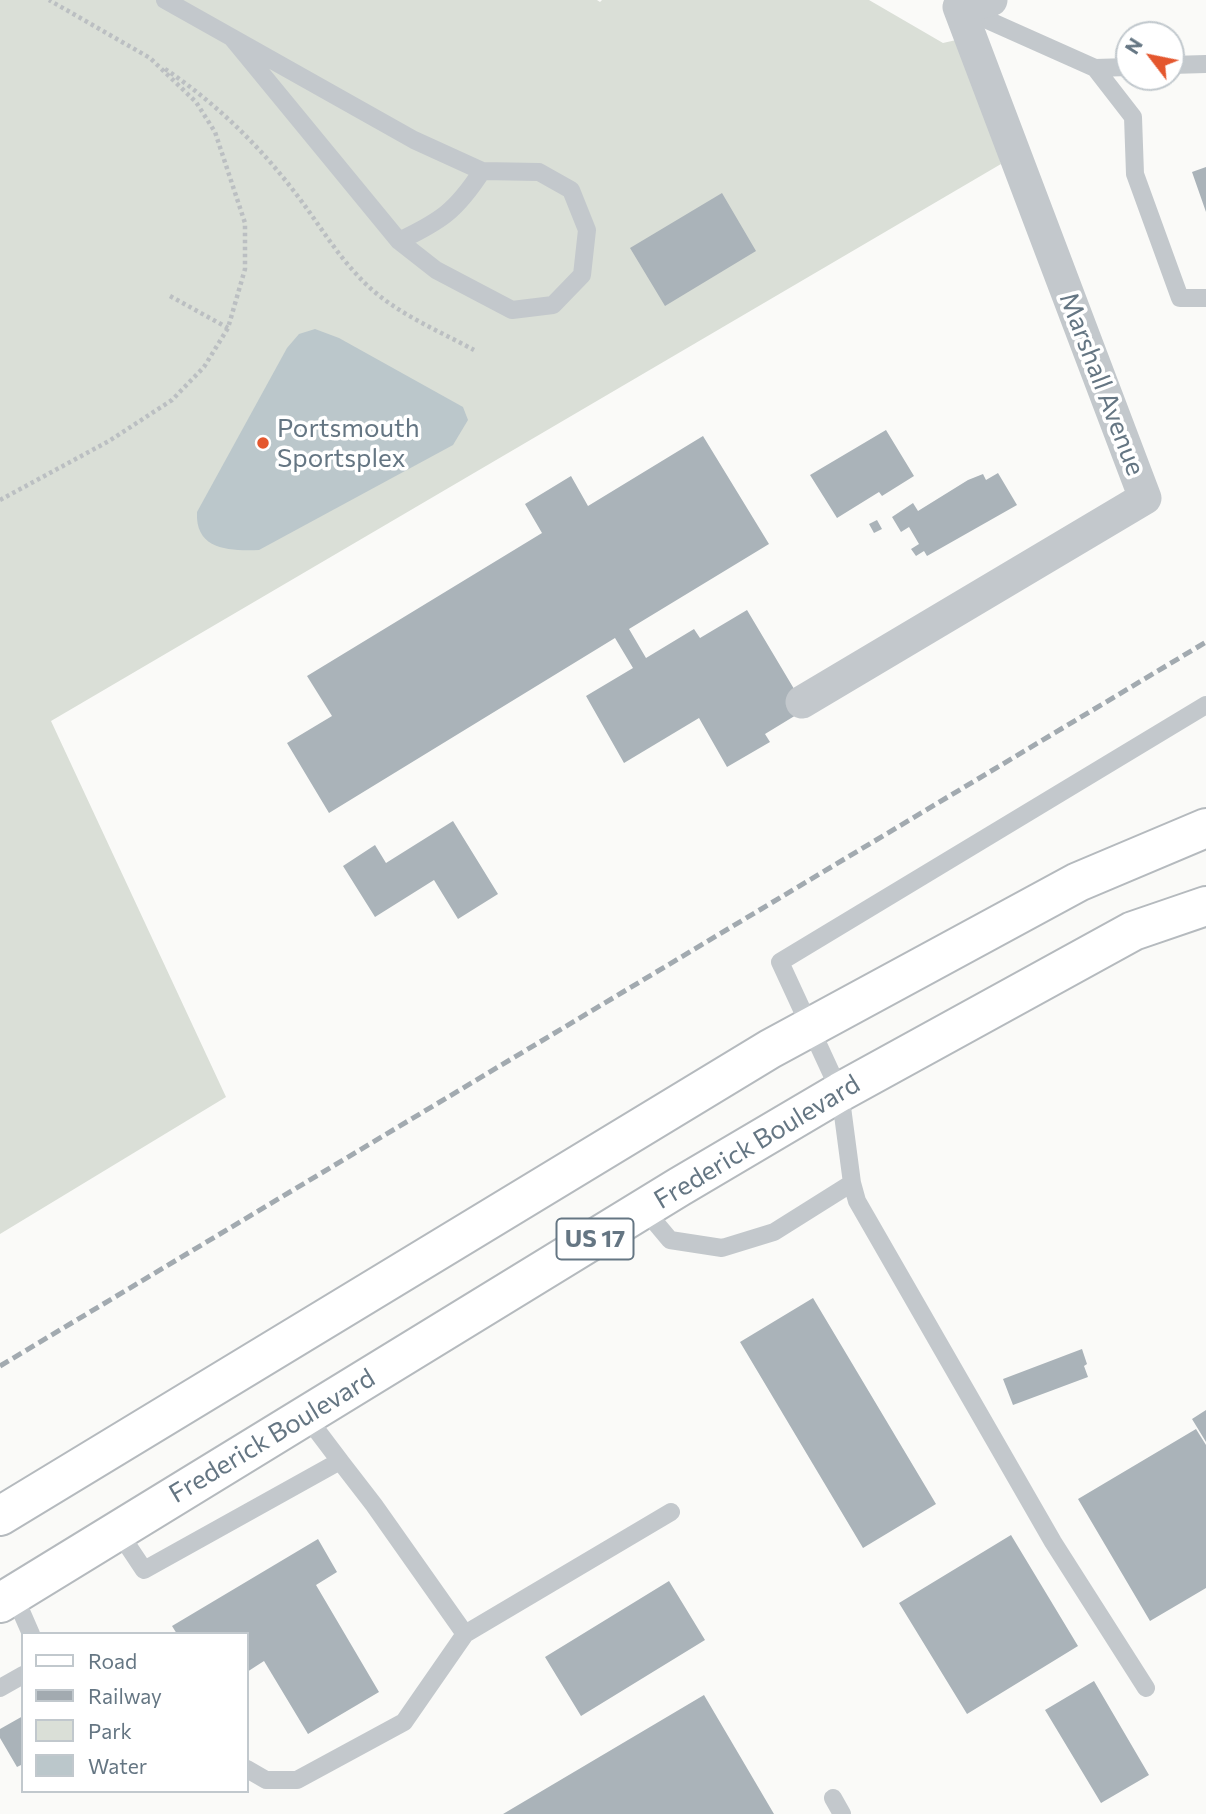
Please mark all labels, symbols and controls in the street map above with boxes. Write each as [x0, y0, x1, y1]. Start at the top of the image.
north arrow [1115, 21, 1185, 91]
text: N [1120, 34, 1147, 58]
street label: Marshall Avenue [1053, 288, 1151, 480]
place label: Portsmouth Sportsplex [277, 412, 420, 474]
marker: Portsmouth Sportsplex [255, 435, 271, 451]
street label: Frederick Boulevard [649, 1068, 865, 1216]
road number: US 17 [556, 1218, 634, 1260]
street label: Frederick Boulevard [164, 1362, 380, 1510]
legend [21, 1632, 248, 1793]
text: Road [88, 1648, 137, 1673]
text: Railway [88, 1683, 162, 1708]
text: Park [88, 1718, 132, 1743]
text: Water [88, 1753, 147, 1778]

